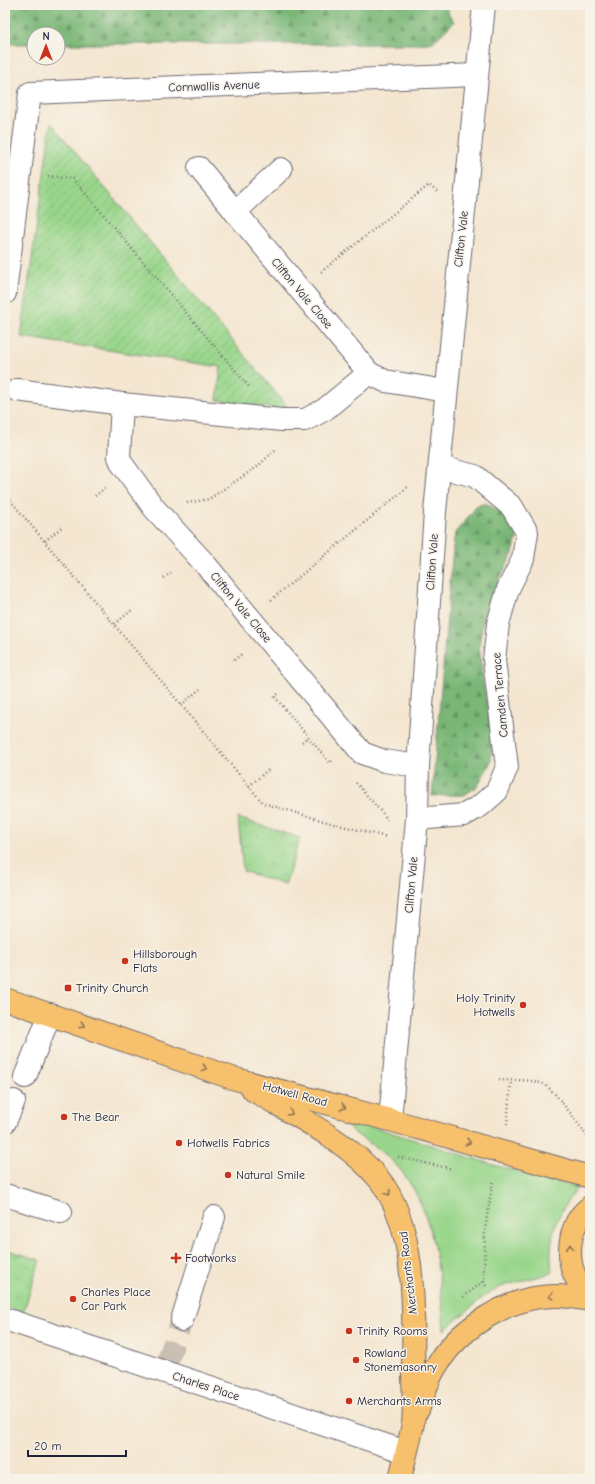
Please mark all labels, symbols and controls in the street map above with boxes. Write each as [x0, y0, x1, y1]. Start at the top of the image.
north arrow [26, 26, 66, 66]
text: N [42, 30, 50, 43]
street label: Cornwallis Avenue [168, 77, 260, 95]
street label: Clifton Vale [451, 210, 471, 268]
street label: Clifton Vale Close [268, 255, 336, 331]
street label: Clifton Vale [423, 533, 441, 591]
street label: Clifton Vale Close [207, 569, 275, 645]
street label: Camden Terrace [489, 652, 511, 738]
street label: Clifton Vale [402, 856, 420, 914]
place label: Hillsborough Flats [133, 947, 197, 975]
marker: Hillsborough Flats [120, 956, 130, 966]
place label: Trinity Church [76, 981, 148, 995]
marker: Trinity Church [63, 983, 73, 993]
place label: Holy Trinity Hotwells [456, 991, 516, 1019]
marker: Holy Trinity Hotwells [518, 1000, 528, 1010]
one-way arrow [78, 1021, 85, 1029]
one-way arrow [201, 1063, 208, 1072]
street label: Hotwell Road [261, 1079, 329, 1109]
one-way arrow [339, 1102, 346, 1111]
one-way arrow [286, 1108, 293, 1115]
place label: The Bear [72, 1110, 119, 1124]
marker: The Bear [59, 1112, 69, 1122]
place label: Hotwells Fabrics [187, 1136, 270, 1150]
one-way arrow [465, 1137, 471, 1145]
marker: Hotwells Fabrics [174, 1138, 184, 1148]
place label: Natural Smile [236, 1168, 305, 1182]
marker: Natural Smile [223, 1170, 233, 1180]
one-way arrow [384, 1189, 391, 1196]
street label: Merchants Road [396, 1231, 420, 1315]
one-way arrow [566, 1244, 574, 1250]
place label: Footworks [185, 1251, 236, 1265]
marker: Footworks [170, 1252, 182, 1264]
place label: Charles Place Car Park [81, 1285, 151, 1313]
one-way arrow [548, 1292, 554, 1301]
marker: Charles Place Car Park [68, 1294, 78, 1304]
place label: Trinity Rooms [357, 1324, 428, 1338]
marker: Trinity Rooms [344, 1326, 354, 1336]
place label: Rowland Stonemasonry [364, 1346, 438, 1374]
marker: Rowland Stonemasonry [351, 1355, 361, 1365]
street label: Charles Place [171, 1369, 241, 1403]
place label: Merchants Arms [357, 1394, 442, 1408]
marker: Merchants Arms [344, 1396, 354, 1406]
scale bar [28, 1432, 126, 1458]
text: 20 m [34, 1439, 62, 1453]

